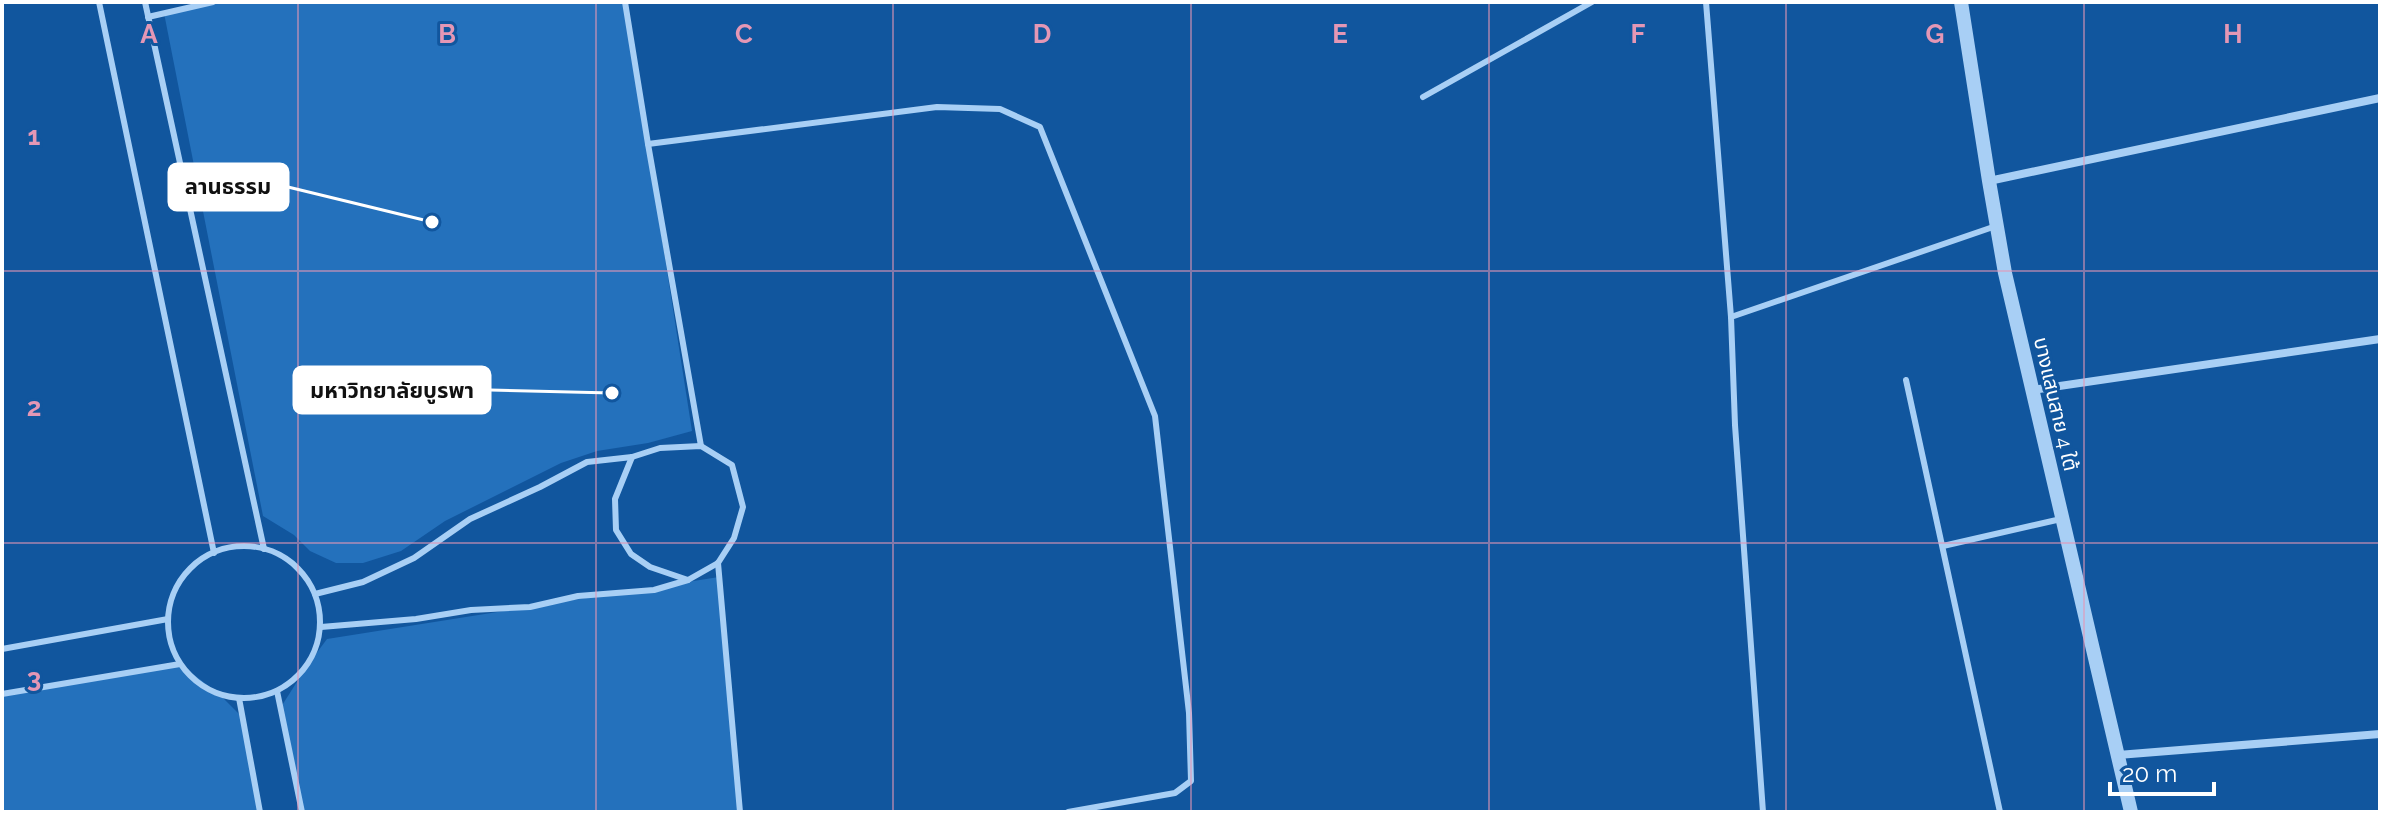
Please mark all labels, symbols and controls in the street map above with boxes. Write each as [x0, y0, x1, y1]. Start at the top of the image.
text: A [140, 19, 158, 49]
text: B [438, 19, 456, 49]
text: C [735, 19, 753, 49]
text: D [1033, 19, 1051, 49]
text: E [1332, 19, 1348, 49]
text: F [1631, 19, 1646, 49]
text: G [1926, 19, 1944, 49]
text: H [2223, 19, 2243, 49]
text: 1 [28, 121, 41, 151]
callout: ลานธรรม [169, 164, 288, 210]
text: ลานธรรม [185, 173, 271, 199]
street label: บางแสนสาย 4 ใต้ [2029, 335, 2083, 473]
callout: มหาวิทยาลัยบูรพา [294, 367, 490, 413]
text: มหาวิทยาลัยบูรพา [310, 377, 474, 404]
text: 2 [27, 392, 41, 422]
text: 3 [27, 663, 41, 693]
scale bar [2110, 746, 2214, 796]
text: 20 m [2122, 759, 2177, 788]

